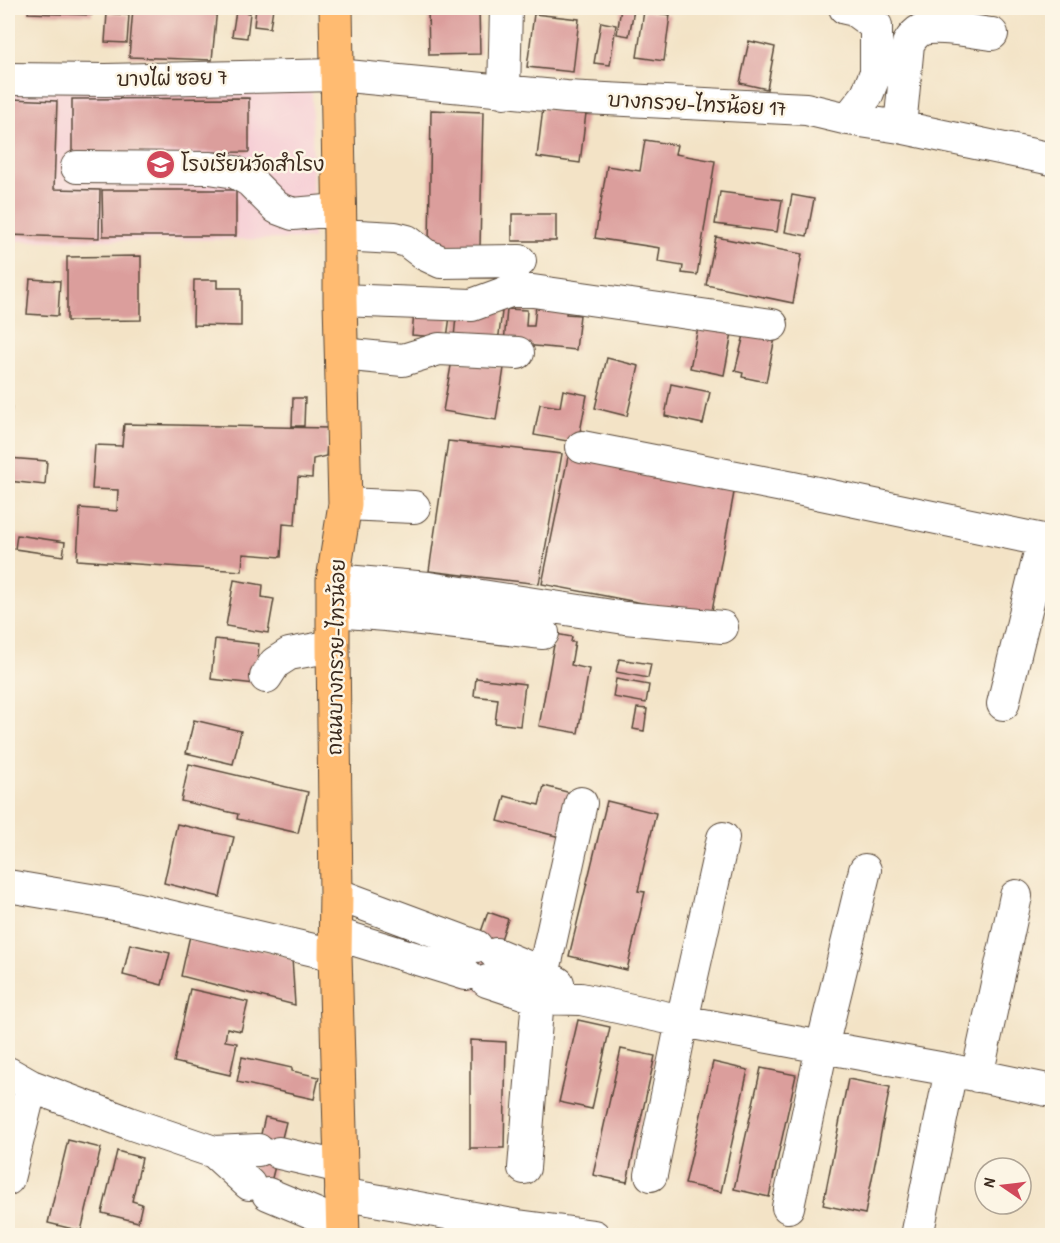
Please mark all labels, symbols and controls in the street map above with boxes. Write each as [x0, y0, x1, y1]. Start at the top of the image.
street label: บางไผ่ ซอย 7 [116, 63, 228, 92]
street label: บางกรวย-ไทรน้อย 17 [607, 85, 787, 122]
school or university icon: โรงเรียนวัดสำโรง [144, 148, 176, 180]
place label: โรงเรียนวัดสำโรง [181, 150, 325, 177]
street label: ถนนบางกรวย-ไทรน้อย [320, 558, 351, 756]
north arrow [973, 1156, 1033, 1216]
text: N [977, 1175, 1000, 1189]

